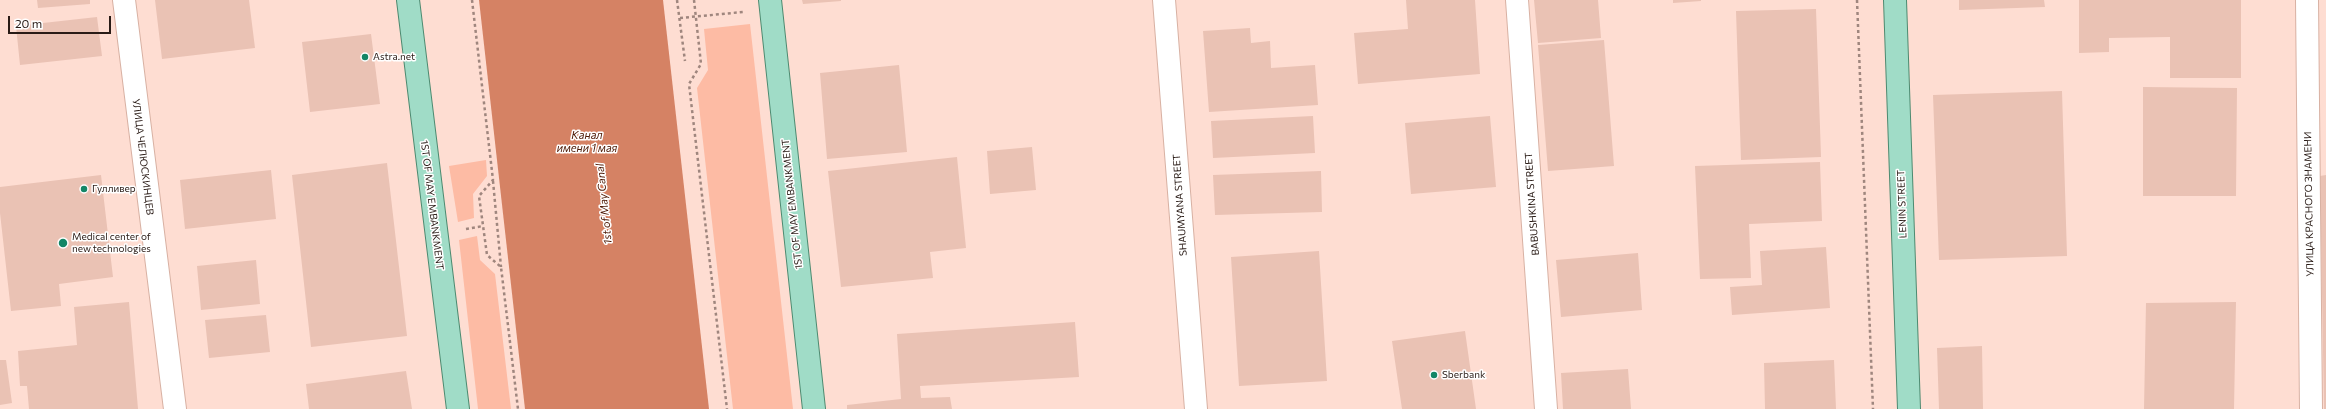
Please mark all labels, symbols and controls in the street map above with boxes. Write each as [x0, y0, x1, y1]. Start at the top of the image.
scale bar [10, 8, 113, 34]
text: 20 m [15, 16, 42, 30]
place label: Astra.net [373, 51, 415, 63]
marker: Astra.net [360, 52, 370, 62]
street label: УЛИЦА ЧЕЛЮСКИНЦЕВ [130, 98, 156, 216]
water label: Канал имени 1 мая [557, 128, 617, 154]
street label: УЛИЦА КРАСНОГО ЗНАМЕНИ [2302, 131, 2316, 277]
street label: 1ST OF MAY EMBANKMENT [779, 138, 805, 270]
street label: 1ST OF MAY EMBANKMENT [418, 139, 446, 271]
street label: BABUSHKINA STREET [1522, 152, 1542, 256]
street label: SHAUMYANA STREET [1170, 154, 1190, 256]
water label: 1st of May Canal [593, 163, 615, 245]
street label: LENIN STREET [1895, 170, 1909, 238]
place label: Гулливер [92, 183, 136, 195]
marker: Гулливер [79, 184, 89, 194]
place label: Medical center of new technologies [72, 231, 151, 254]
marker: Medical center of new technologies [57, 237, 69, 249]
place label: Sberbank [1442, 369, 1485, 381]
marker: Sberbank [1429, 370, 1439, 380]

